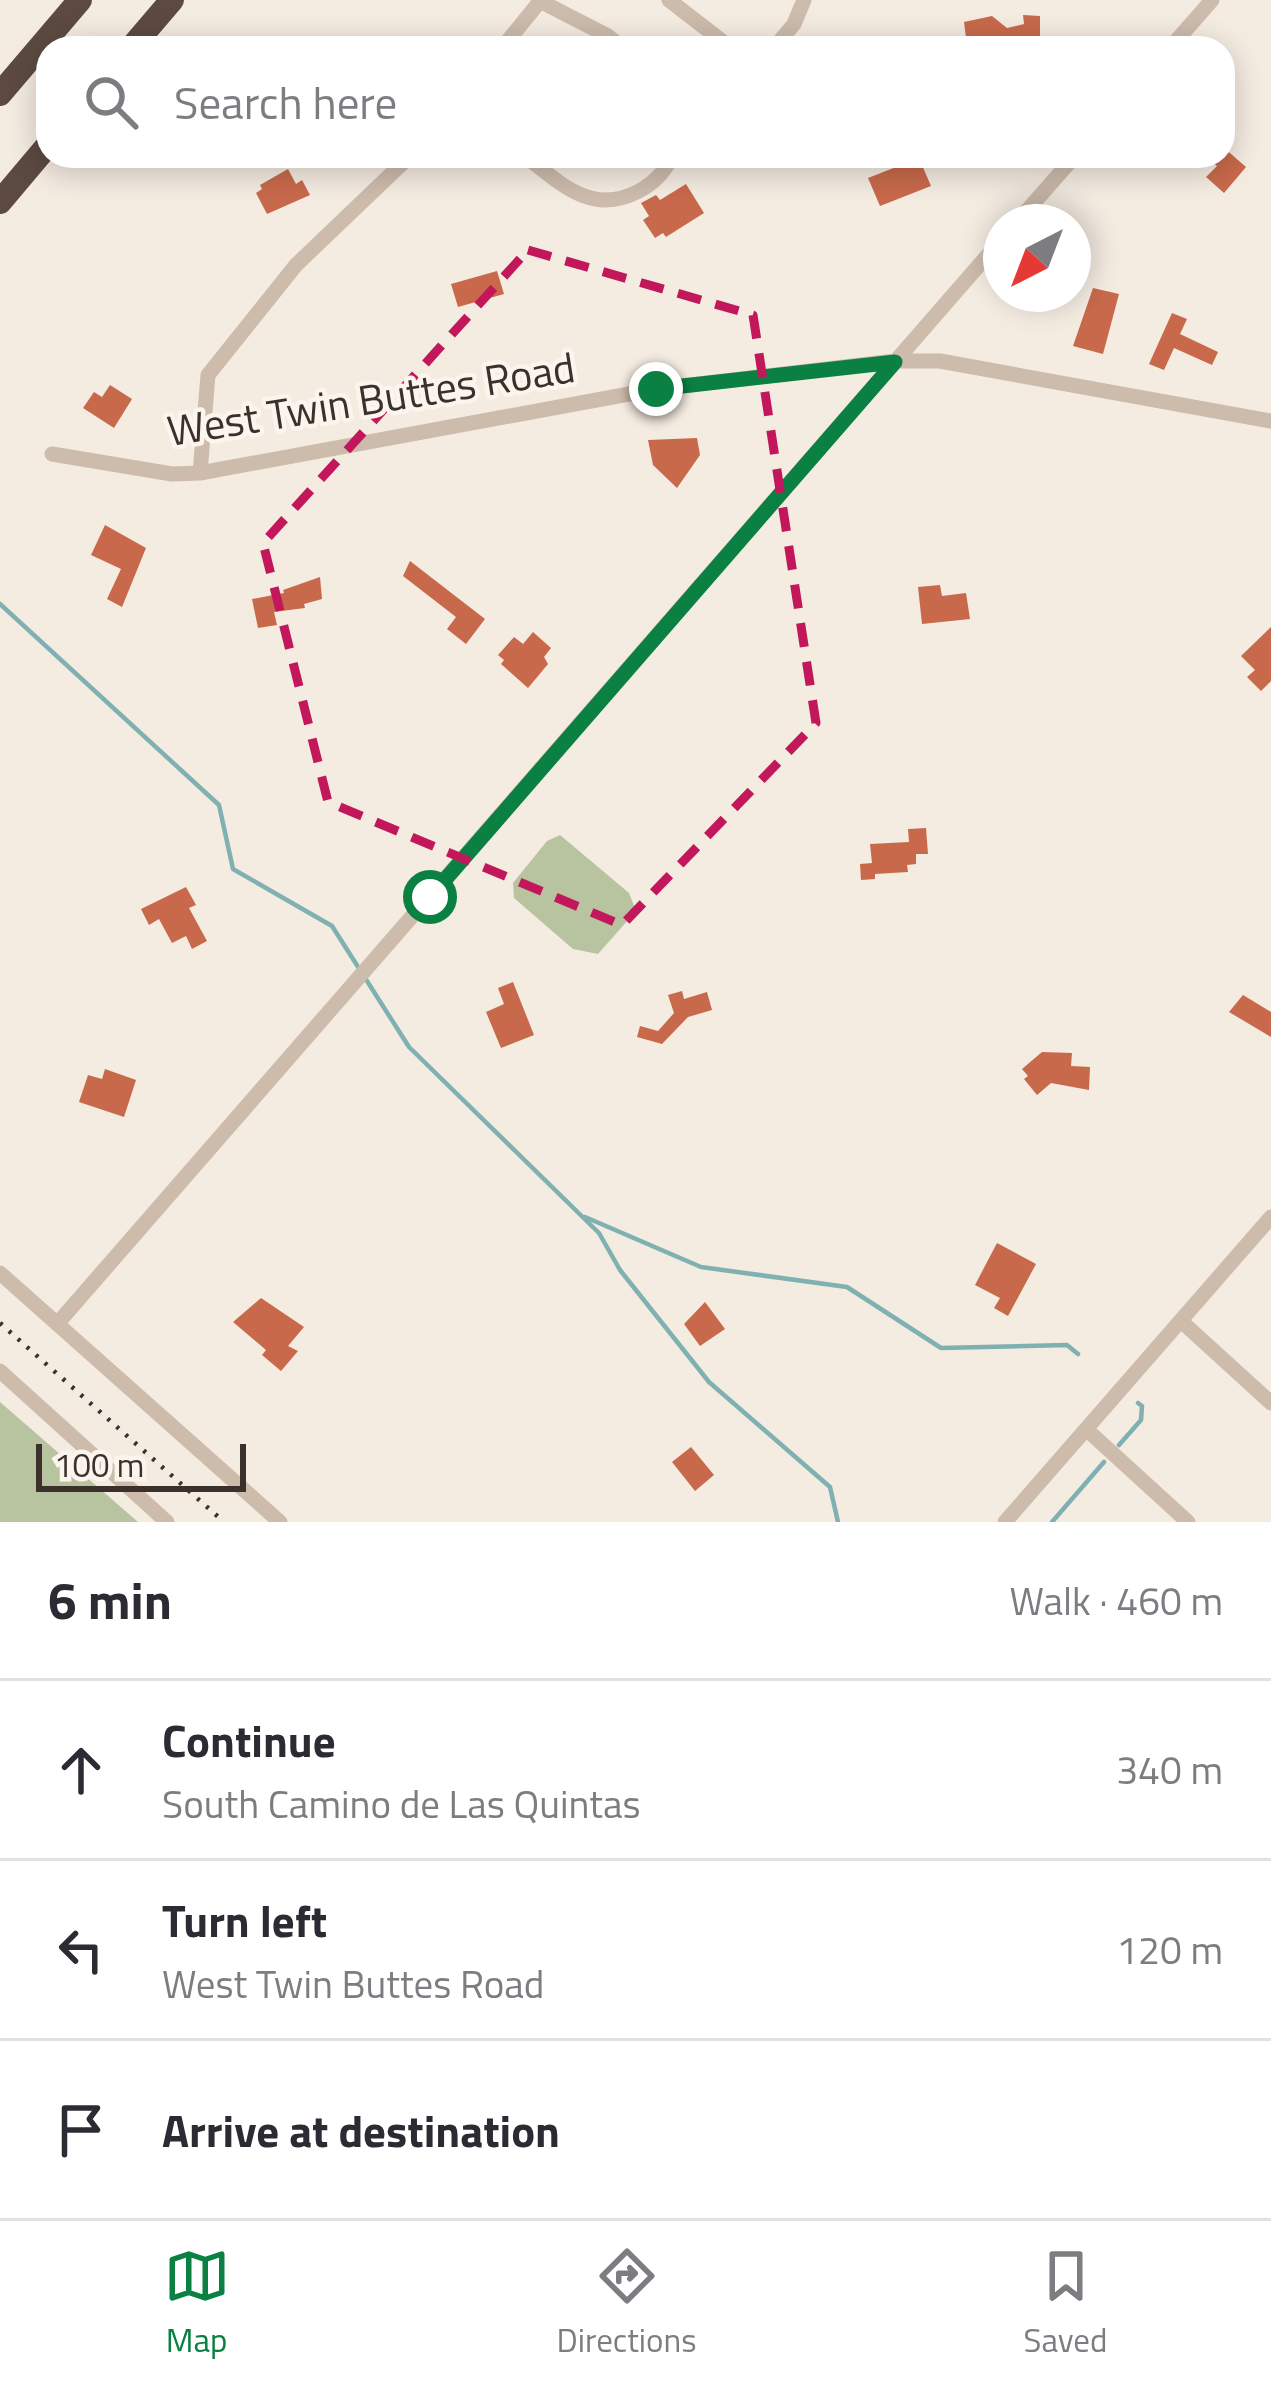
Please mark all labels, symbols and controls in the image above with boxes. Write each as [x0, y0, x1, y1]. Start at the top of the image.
search box [36, 36, 1235, 168]
text: Search here [174, 68, 397, 136]
icon: search [78, 69, 144, 135]
north arrow [983, 204, 1091, 312]
street label: West Twin Buttes Road [162, 334, 579, 462]
route end [629, 362, 683, 416]
route start [403, 870, 457, 924]
scale bar [36, 1438, 246, 1491]
text: 100 m [54, 1440, 144, 1490]
text: 6 min [48, 1561, 172, 1639]
text: Walk · 460 m [1009, 1571, 1223, 1630]
text: Continue [162, 1706, 336, 1774]
icon: ahead [48, 1737, 114, 1803]
text: 340 m [1116, 1740, 1223, 1799]
text: South Camino de Las Quintas [162, 1774, 641, 1833]
text: Turn left [162, 1886, 327, 1954]
icon: left [48, 1917, 114, 1983]
text: 120 m [1116, 1920, 1223, 1979]
text: West Twin Buttes Road [162, 1954, 544, 2013]
text: Arrive at destination [162, 2096, 560, 2164]
icon: arrive [48, 2097, 114, 2163]
tab: Map [164, 2243, 230, 2365]
tab: Directions [557, 2243, 697, 2365]
tab: Saved [1024, 2243, 1107, 2365]

